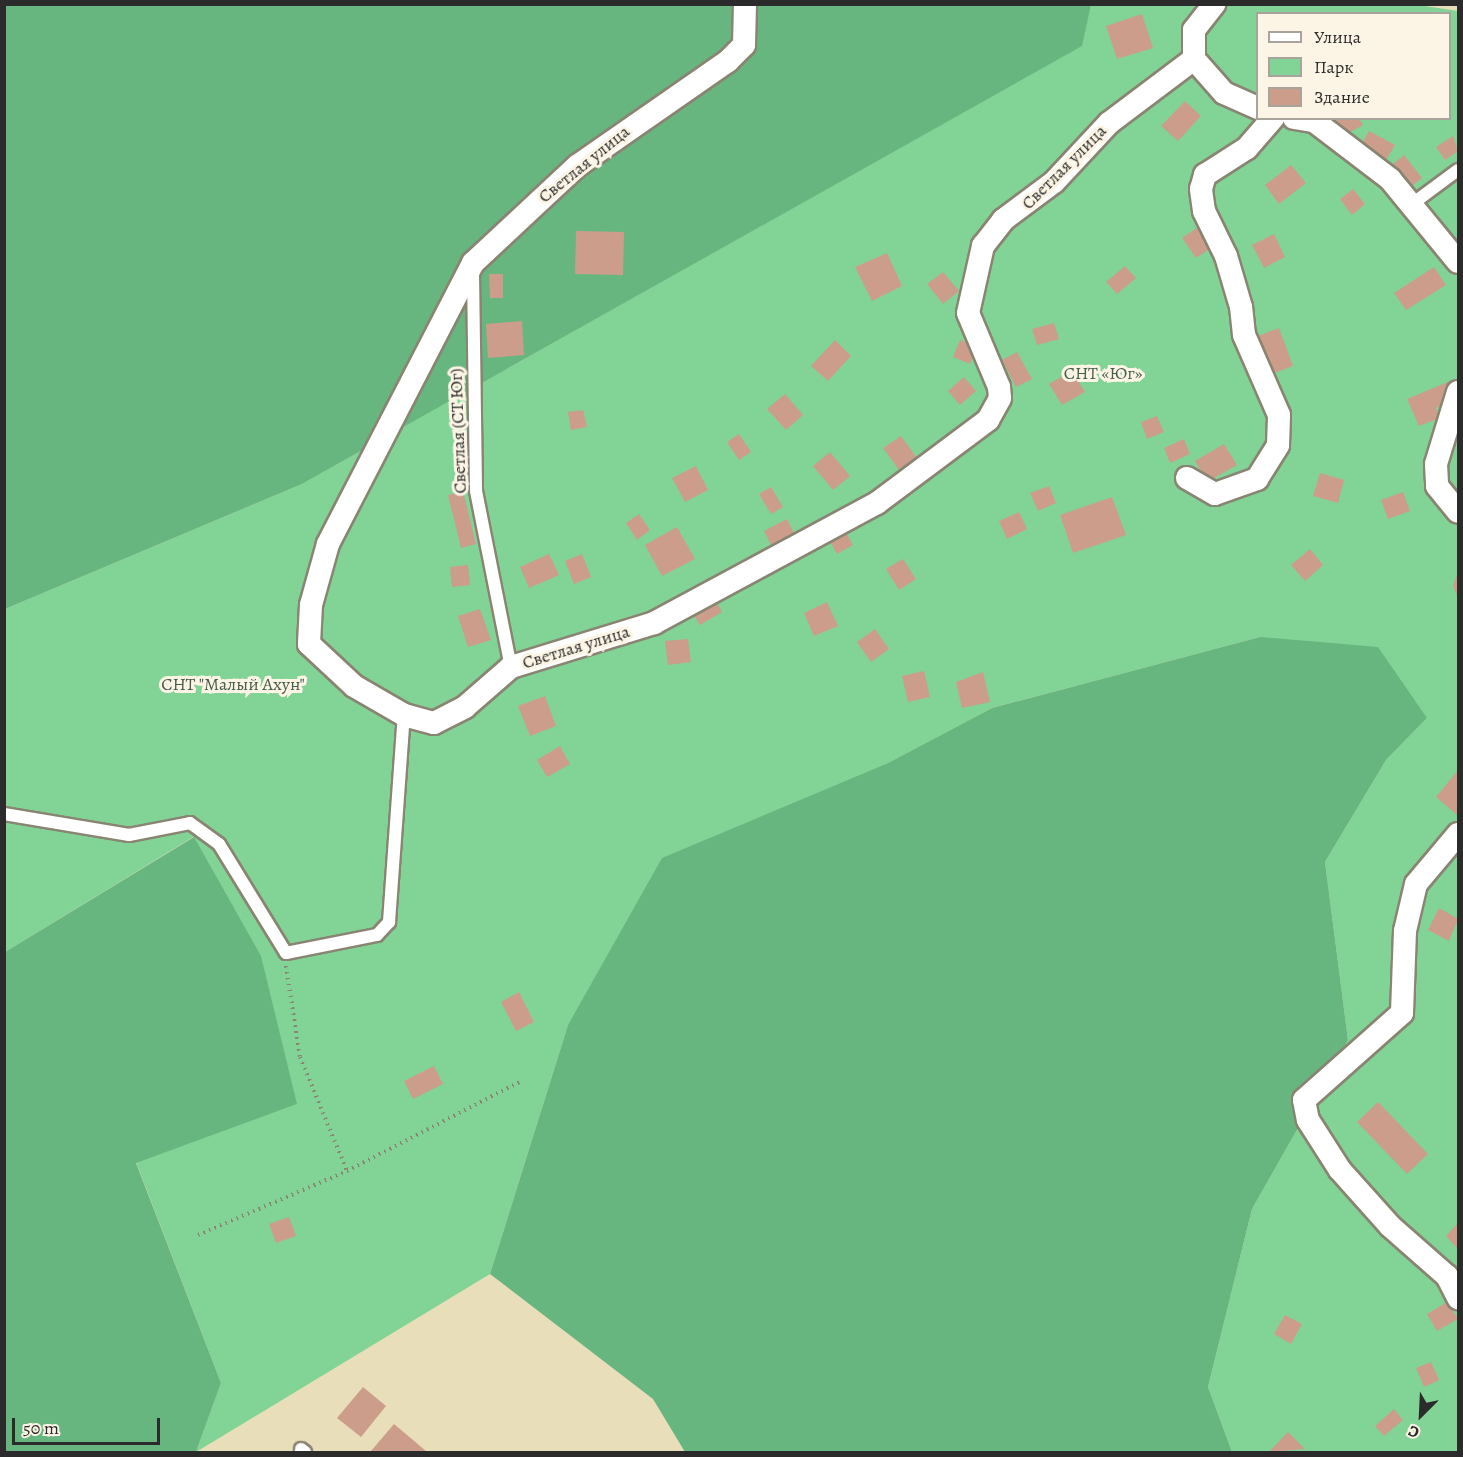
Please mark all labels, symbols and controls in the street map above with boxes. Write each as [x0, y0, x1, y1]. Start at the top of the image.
legend [1256, 12, 1451, 120]
text: Улица [1314, 25, 1361, 49]
text: Парк [1314, 55, 1354, 79]
text: Здание [1314, 85, 1370, 109]
street label: Светлая улица [1017, 120, 1111, 214]
street label: Светлая улица [534, 121, 634, 207]
park label: СНТ «Юг» [1064, 362, 1142, 384]
street label: Светлая (СТ Юг) [445, 368, 471, 494]
street label: Светлая улица [520, 620, 632, 674]
park label: СНТ "Малый Ахун" [161, 673, 305, 695]
north arrow [1391, 1385, 1451, 1445]
scale bar [15, 1406, 164, 1444]
text: 50 m [23, 1416, 59, 1440]
text: С [1405, 1419, 1423, 1444]

